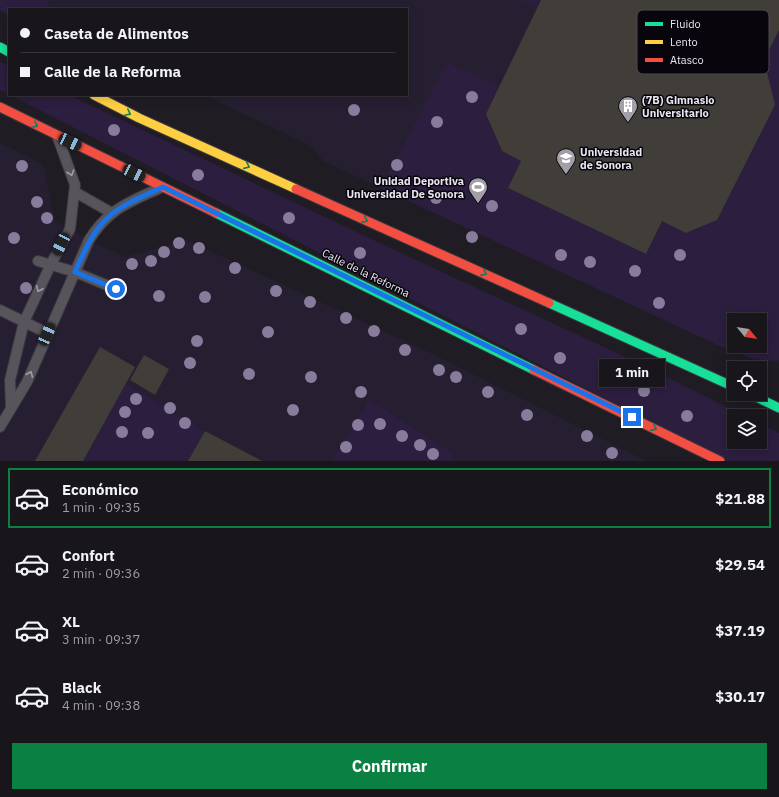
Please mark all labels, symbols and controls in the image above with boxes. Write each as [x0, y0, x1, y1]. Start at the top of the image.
legend [637, 10, 769, 74]
text: Fluido [670, 17, 701, 31]
text: Caseta de Alimentos [44, 24, 189, 43]
text: Lento [670, 35, 698, 49]
text: Atasco [670, 53, 704, 67]
text: Calle de la Reforma [44, 62, 181, 81]
place label: (7B) Gimnasio Universitario [642, 93, 715, 120]
building icon: (7B) Gimnasio Universitario [617, 95, 639, 123]
one-way arrow [124, 108, 132, 115]
one-way arrow [30, 120, 38, 128]
car [57, 131, 83, 153]
place label: Universidad de Sonora [580, 145, 642, 172]
school or university icon: Universidad de Sonora [555, 147, 577, 175]
one-way arrow [242, 161, 250, 169]
car [121, 162, 147, 184]
one-way arrow [66, 169, 75, 176]
place label: Unidad Deportiva Universidad De Sonora [346, 174, 464, 201]
sports icon: Unidad Deportiva Universidad De Sonora [467, 176, 489, 204]
one-way arrow [362, 215, 369, 223]
car [50, 231, 72, 257]
street label: Calle de la Reforma [320, 246, 412, 300]
one-way arrow [480, 268, 487, 276]
route start [107, 280, 125, 298]
one-way arrow [36, 284, 44, 292]
north arrow [727, 313, 767, 353]
map controls [727, 313, 767, 449]
car [37, 321, 57, 347]
callout: 1 min [599, 359, 665, 387]
button: locate [727, 361, 767, 401]
text: 1 min [615, 364, 649, 381]
one-way arrow [25, 371, 33, 379]
route end [623, 408, 641, 426]
button: layers [727, 409, 767, 449]
one-way arrow [650, 423, 658, 431]
icon: car [14, 480, 50, 516]
text: Económico [62, 480, 138, 499]
text: $21.88 [715, 489, 765, 508]
text: 1 min · 09:35 [62, 499, 140, 516]
icon: car [14, 546, 50, 582]
text: Confort [62, 546, 115, 565]
text: $29.54 [715, 555, 765, 574]
text: 2 min · 09:36 [62, 565, 140, 582]
icon: car [14, 612, 50, 648]
text: XL [62, 612, 80, 631]
text: $37.19 [715, 621, 765, 640]
text: 3 min · 09:37 [62, 631, 140, 648]
icon: car [14, 678, 50, 714]
text: Black [62, 678, 102, 697]
text: $30.17 [715, 687, 765, 706]
text: 4 min · 09:38 [62, 697, 140, 714]
button: Confirmar [12, 743, 767, 789]

